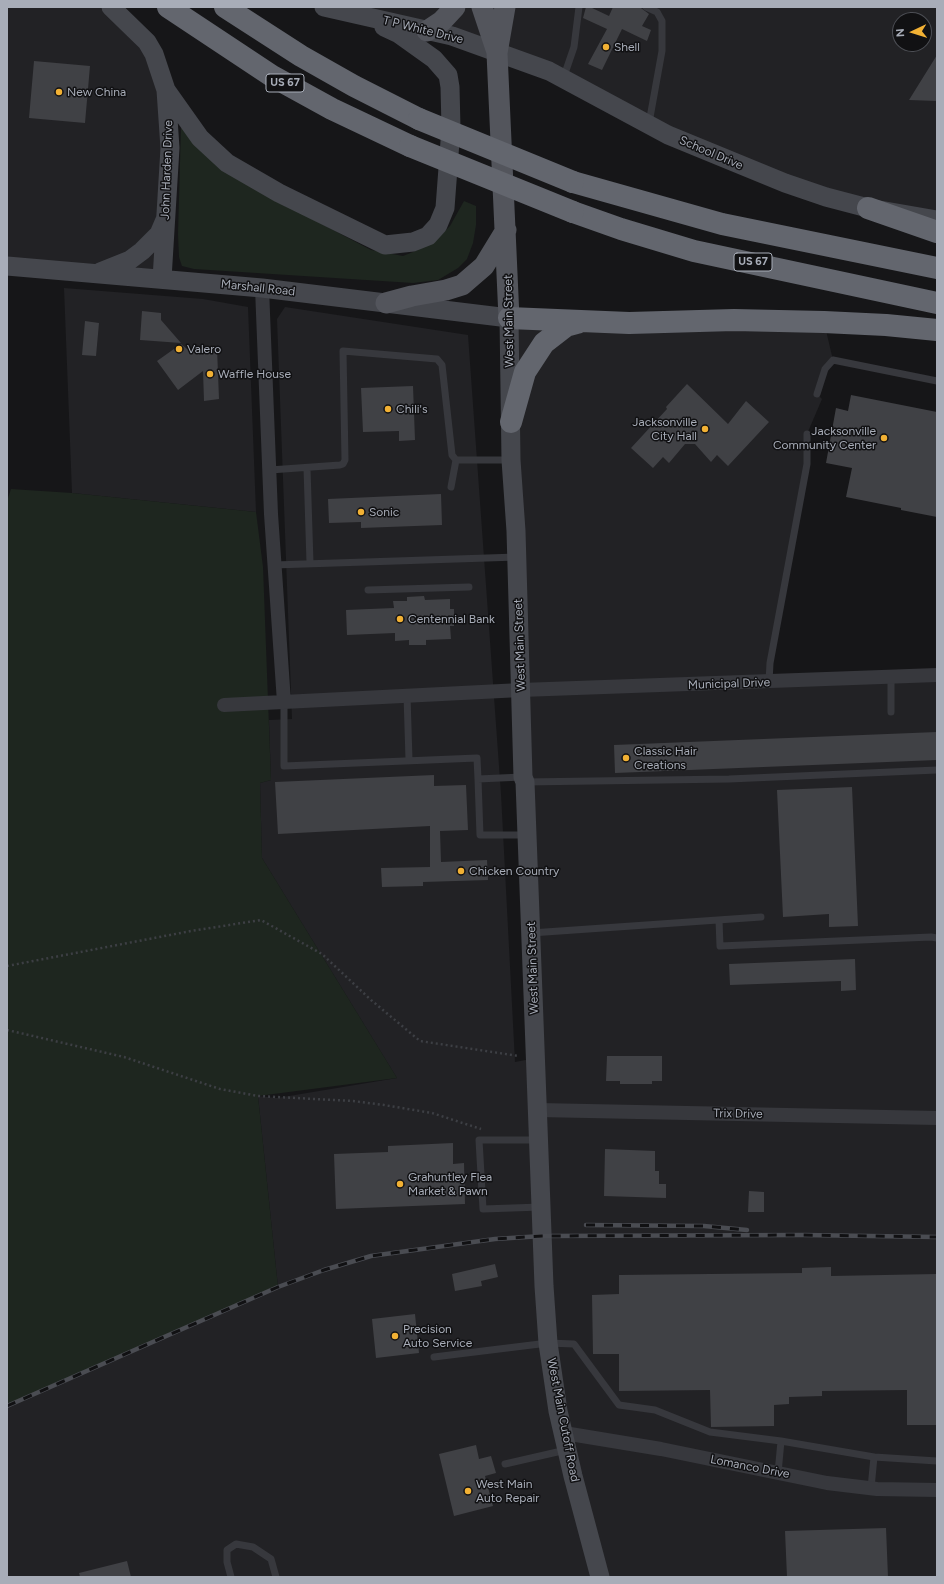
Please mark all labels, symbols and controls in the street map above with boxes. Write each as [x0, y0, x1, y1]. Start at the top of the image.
north arrow [892, 12, 932, 52]
street label: T P White Drive [381, 13, 465, 47]
text: N [894, 28, 907, 38]
place label: Shell [614, 40, 640, 54]
marker: Shell [601, 42, 611, 52]
road number: US 67 [266, 74, 304, 92]
place label: New China [67, 85, 126, 99]
marker: New China [54, 87, 64, 97]
street label: John Harden Drive [158, 120, 176, 220]
street label: School Drive [677, 133, 745, 173]
road number: US 67 [734, 253, 772, 271]
street label: West Main Street [501, 274, 517, 368]
street label: Marshall Road [220, 277, 296, 299]
place label: Valero [187, 342, 221, 356]
marker: Valero [174, 344, 184, 354]
place label: Waffle House [218, 367, 291, 381]
marker: Waffle House [205, 369, 215, 379]
place label: Chili's [396, 402, 428, 416]
marker: Chili's [383, 404, 393, 414]
place label: Jacksonville City Hall [632, 415, 697, 443]
marker: Jacksonville City Hall [700, 424, 710, 434]
place label: Jacksonville Community Center [773, 424, 876, 452]
marker: Jacksonville Community Center [879, 433, 889, 443]
place label: Sonic [369, 505, 399, 519]
marker: Sonic [356, 507, 366, 517]
street label: West Main Street [511, 598, 529, 692]
place label: Centennial Bank [408, 612, 495, 626]
marker: Centennial Bank [395, 614, 405, 624]
street label: Municipal Drive [688, 675, 770, 693]
place label: Classic Hair Creations [634, 744, 697, 772]
marker: Classic Hair Creations [621, 753, 631, 763]
place label: Chicken Country [469, 864, 559, 878]
marker: Chicken Country [456, 866, 466, 876]
street label: West Main Street [524, 921, 542, 1015]
street label: Trix Drive [713, 1106, 763, 1122]
place label: Grahuntley Flea Market & Pawn [408, 1170, 492, 1198]
marker: Grahuntley Flea Market & Pawn [395, 1179, 405, 1189]
place label: Precision Auto Service [403, 1322, 472, 1350]
marker: Precision Auto Service [390, 1331, 400, 1341]
street label: West Main Cutoff Road [544, 1357, 582, 1483]
street label: Lomanco Drive [709, 1452, 791, 1482]
place label: West Main Auto Repair [476, 1477, 539, 1505]
marker: West Main Auto Repair [463, 1486, 473, 1496]

